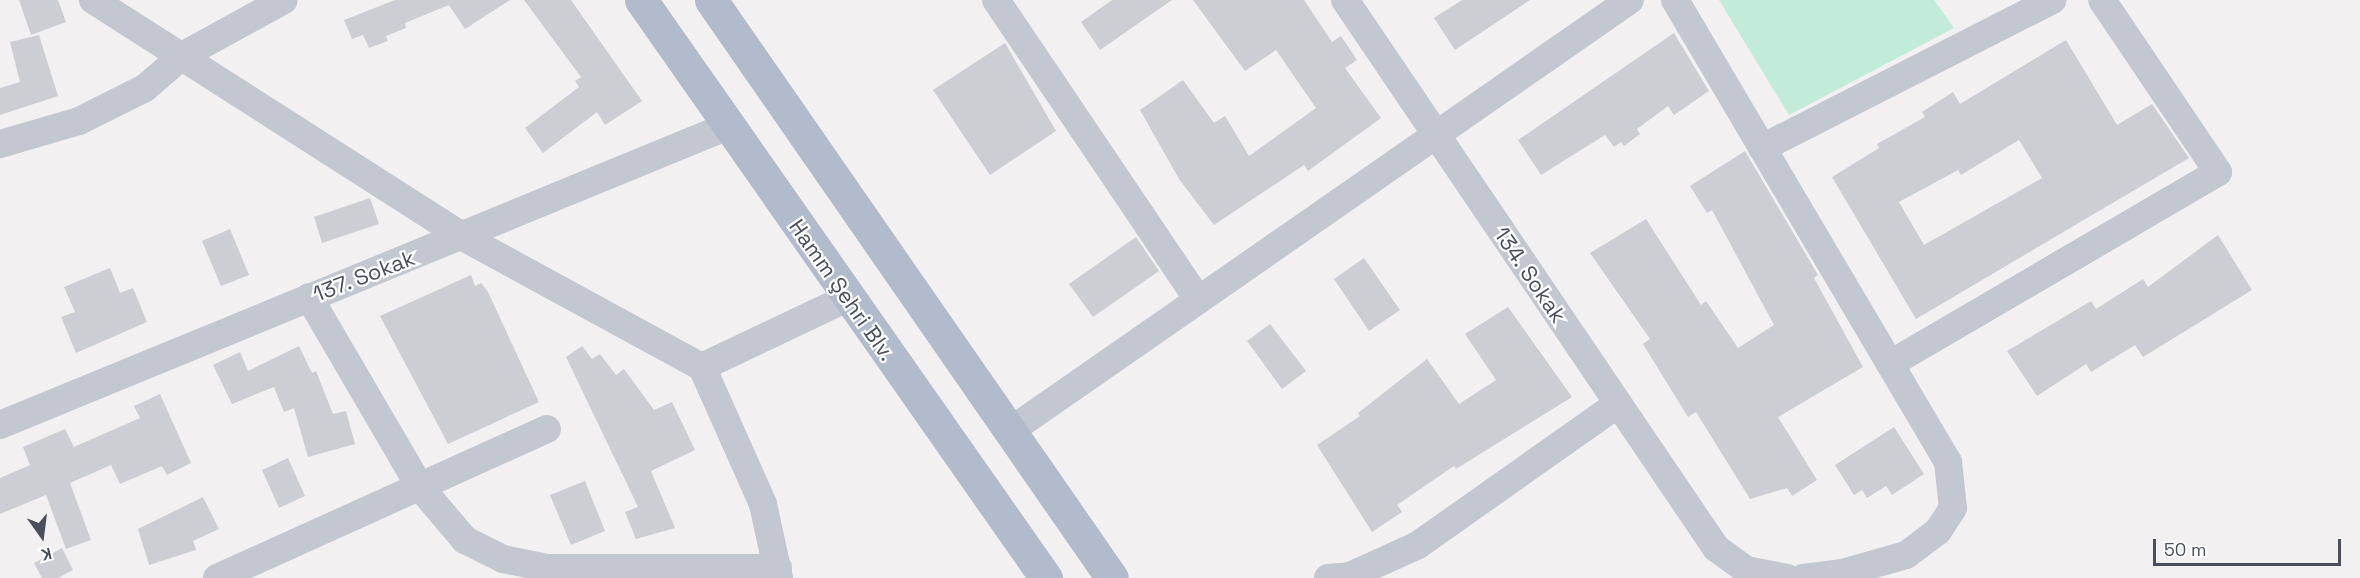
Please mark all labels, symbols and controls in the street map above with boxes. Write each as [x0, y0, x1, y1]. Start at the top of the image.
street label: Hamm Şehri Blv. [783, 214, 901, 366]
street label: 134. Sokak [1488, 222, 1572, 328]
street label: 137. Sokak [309, 244, 419, 308]
north arrow [12, 506, 72, 566]
scale bar [2156, 527, 2344, 565]
text: 50 m [2164, 538, 2206, 561]
text: K [39, 543, 54, 565]

